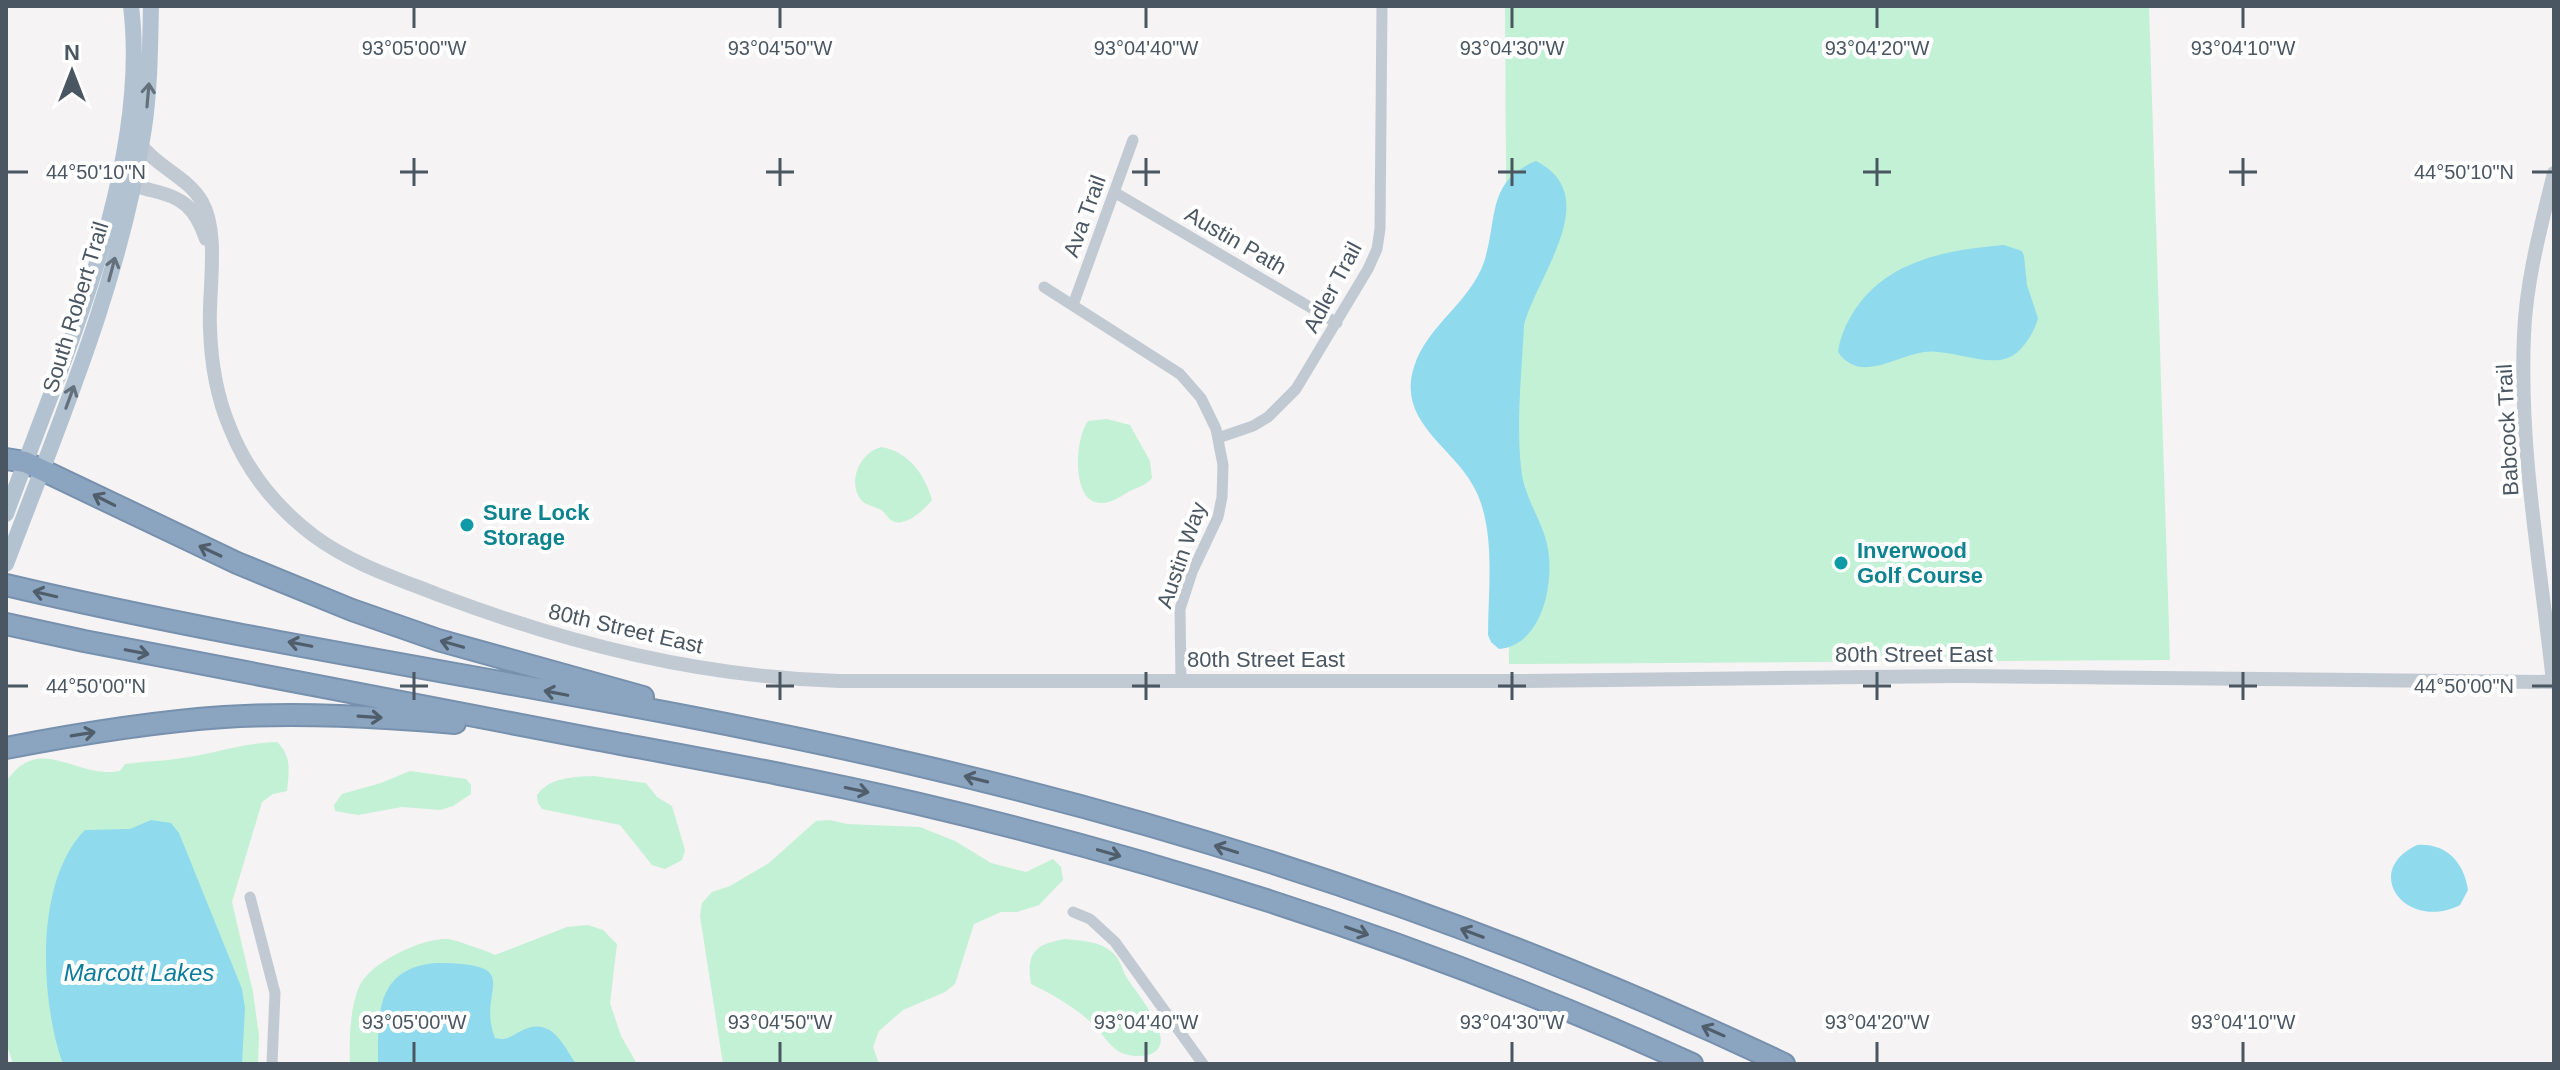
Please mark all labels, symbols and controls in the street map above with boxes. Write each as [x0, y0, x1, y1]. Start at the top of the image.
north arrow [32, 32, 112, 112]
text: 93°05'00"W [362, 37, 466, 59]
text: 93°04'50"W [728, 37, 832, 59]
text: 93°04'40"W [1094, 37, 1198, 59]
text: 93°04'30"W [1460, 37, 1564, 59]
text: 93°04'20"W [1825, 37, 1929, 59]
text: 93°04'10"W [2191, 37, 2295, 59]
text: N [64, 40, 80, 65]
one-way arrow [140, 82, 155, 109]
text: 44°50'10"N [46, 161, 146, 183]
text: 44°50'10"N [2414, 161, 2514, 183]
street label: Ava Trail [1058, 172, 1111, 260]
street label: Austin Path [1181, 201, 1291, 279]
street label: South Robert Trail [38, 219, 113, 396]
street label: Adler Trail [1298, 238, 1367, 337]
one-way arrow [105, 257, 120, 283]
street label: Babcock Trail [2492, 363, 2523, 497]
one-way arrow [64, 385, 78, 410]
one-way arrow [93, 492, 116, 508]
street label: Austin Way [1152, 499, 1211, 611]
place label: Sure Lock Storage [483, 500, 590, 550]
marker: Sure Lock Storage [458, 516, 476, 534]
place label: Inverwood Golf Course [1857, 538, 1983, 588]
one-way arrow [198, 542, 222, 557]
marker: Inverwood Golf Course [1832, 554, 1850, 572]
one-way arrow [33, 586, 58, 601]
street label: 80th Street East [546, 599, 706, 658]
one-way arrow [288, 636, 313, 651]
one-way arrow [440, 636, 466, 651]
street label: 80th Street East [1835, 642, 1993, 667]
one-way arrow [124, 645, 149, 660]
street label: 80th Street East [1187, 647, 1345, 672]
text: 44°50'00"N [46, 675, 146, 697]
text: 44°50'00"N [2414, 675, 2514, 697]
one-way arrow [543, 685, 569, 700]
one-way arrow [356, 710, 383, 725]
one-way arrow [70, 726, 95, 741]
one-way arrow [963, 771, 989, 786]
one-way arrow [843, 783, 869, 798]
one-way arrow [1214, 841, 1240, 856]
one-way arrow [1095, 846, 1121, 861]
one-way arrow [1344, 925, 1369, 940]
one-way arrow [1460, 925, 1485, 939]
water label: Marcott Lakes [64, 959, 214, 986]
text: 93°05'00"W [362, 1011, 466, 1033]
text: 93°04'50"W [728, 1011, 832, 1033]
text: 93°04'40"W [1094, 1011, 1198, 1033]
text: 93°04'30"W [1460, 1011, 1564, 1033]
text: 93°04'20"W [1825, 1011, 1929, 1033]
text: 93°04'10"W [2191, 1011, 2295, 1033]
one-way arrow [1701, 1023, 1726, 1038]

